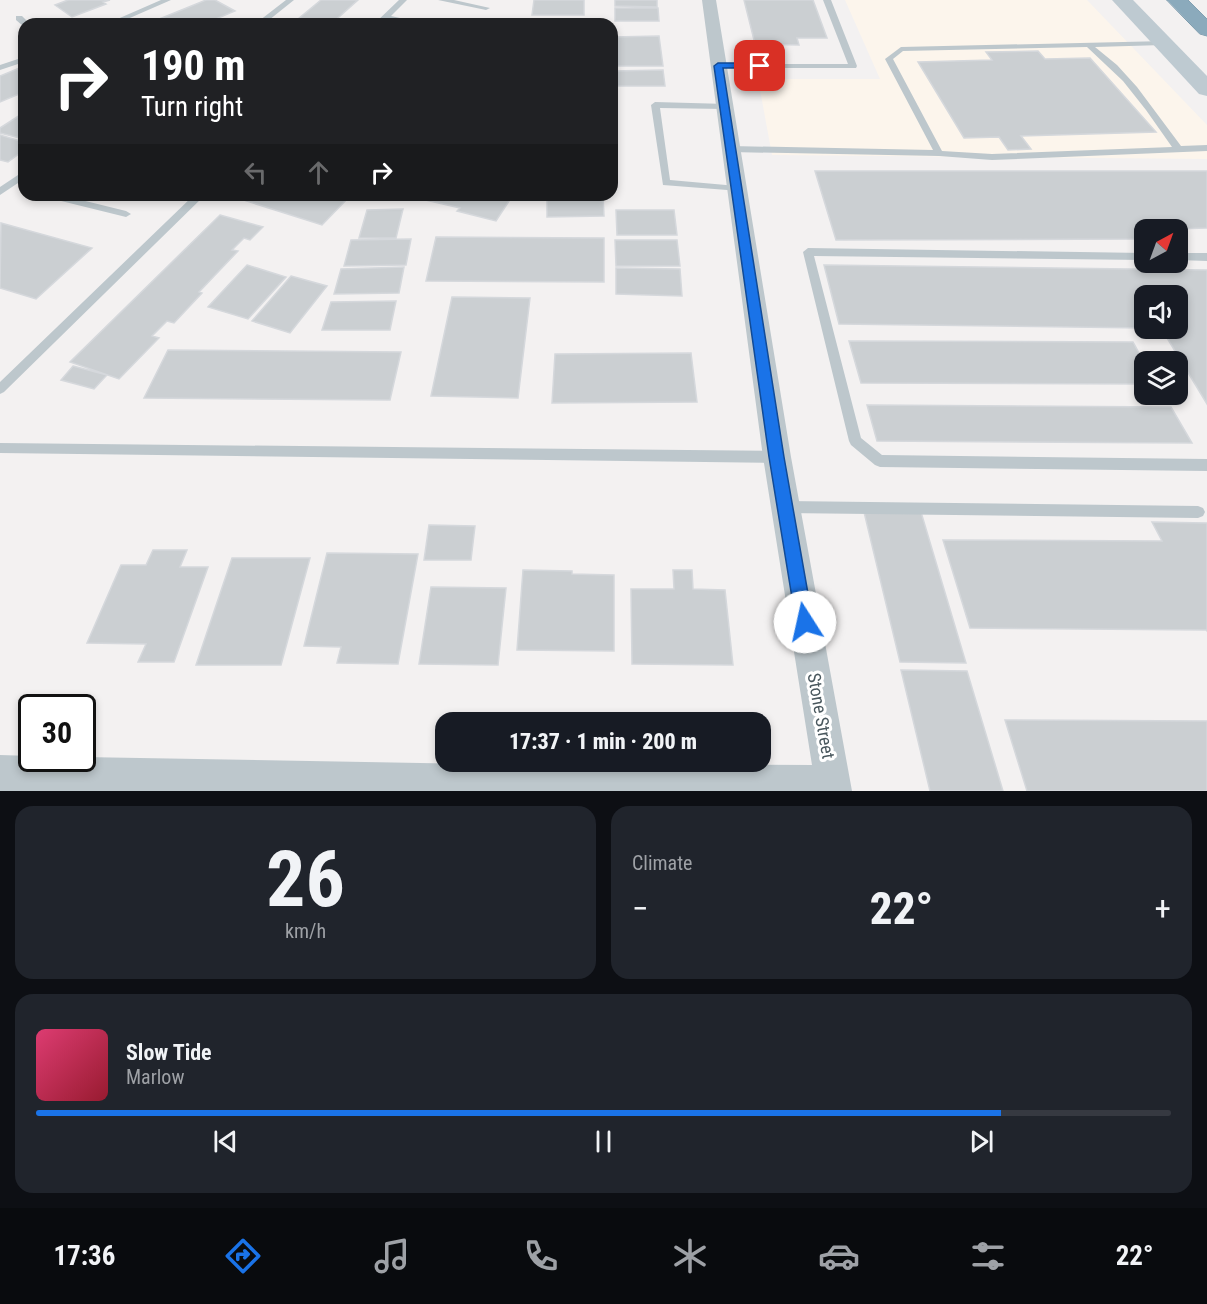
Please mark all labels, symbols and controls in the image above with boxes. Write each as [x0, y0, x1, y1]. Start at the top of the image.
pin [734, 40, 785, 91]
text: 190 m [141, 41, 246, 90]
icon: right [42, 42, 120, 120]
icon: arrive [743, 49, 776, 82]
text: Turn right [141, 91, 243, 123]
icon: left [239, 156, 272, 189]
icon: ahead [302, 156, 335, 189]
icon: right [365, 156, 398, 189]
north arrow [1134, 219, 1188, 273]
map controls [1134, 219, 1188, 405]
button: sound [1134, 285, 1188, 339]
button: layers [1134, 351, 1188, 405]
position arrow [773, 590, 837, 654]
street label: Stone Street [804, 671, 839, 761]
speed limit sign: 30 [18, 694, 96, 772]
text: 17:37 · 1 min · 200 m [509, 729, 697, 754]
text: 26 [266, 834, 345, 925]
text: Climate [632, 851, 692, 875]
text: 22° [870, 882, 933, 935]
text: − [632, 889, 649, 928]
text: + [1155, 889, 1171, 928]
text: km/h [285, 919, 326, 943]
text: Slow Tide [126, 1040, 212, 1065]
text: Marlow [126, 1065, 184, 1089]
icon: previous [209, 1125, 242, 1158]
icon: pause [587, 1125, 620, 1158]
icon: next [965, 1125, 998, 1158]
icon: directions [222, 1235, 264, 1277]
icon: music [371, 1235, 413, 1277]
icon: phone [520, 1235, 562, 1277]
icon: climate [669, 1235, 711, 1277]
icon: car [818, 1235, 860, 1277]
icon: filters [967, 1235, 1009, 1277]
text: 17:36 [53, 1240, 115, 1272]
text: 22° [1116, 1240, 1153, 1272]

